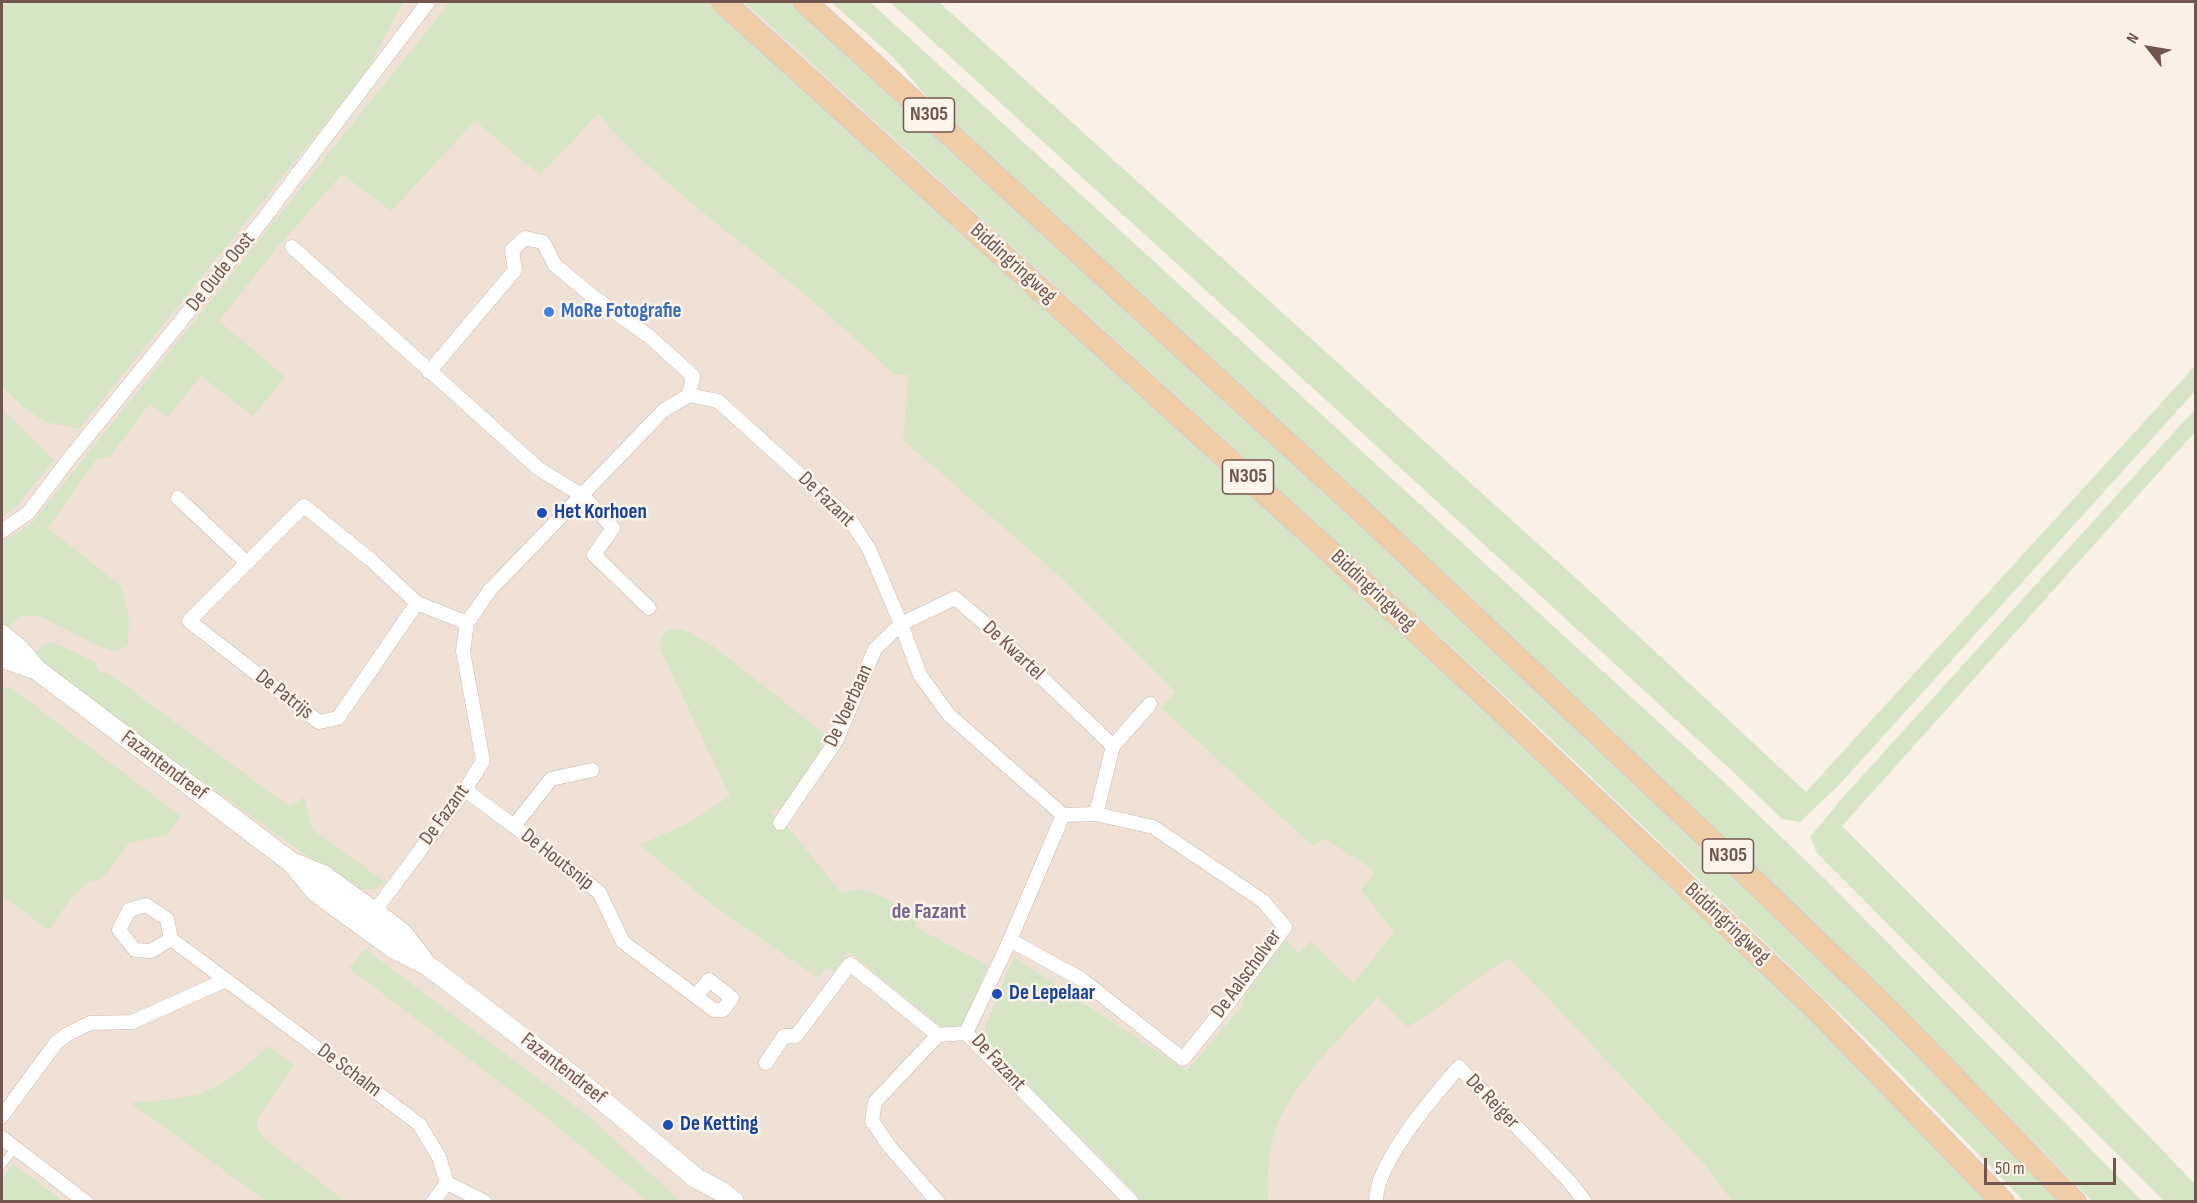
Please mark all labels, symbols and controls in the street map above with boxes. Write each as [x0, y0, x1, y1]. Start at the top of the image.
north arrow [2119, 18, 2179, 78]
text: N [2123, 30, 2143, 47]
road number: N305 [904, 98, 954, 132]
street label: Biddingringweg [965, 219, 1061, 309]
street label: De Oude Oost [181, 227, 261, 317]
place label: MoRe Fotografie [561, 299, 682, 325]
marker: MoRe Fotografie [542, 305, 556, 319]
road number: N305 [1222, 460, 1274, 494]
street label: De Fazant [792, 467, 860, 533]
place label: Het Korhoen [554, 500, 647, 526]
marker: Het Korhoen [535, 506, 549, 520]
street label: Biddingringweg [1325, 545, 1421, 637]
street label: De Kwartel [977, 616, 1049, 686]
street label: De Voerbaan [819, 661, 879, 751]
street label: De Patrijs [250, 665, 318, 725]
street label: Fazantendreef [116, 725, 212, 807]
street label: De Fazant [415, 780, 475, 850]
street label: De Houtsnip [515, 824, 599, 896]
road number: N305 [1702, 839, 1754, 873]
street label: Biddingringweg [1679, 878, 1775, 970]
district label: de Fazant [892, 899, 966, 925]
street label: De Aalscholver [1206, 925, 1288, 1023]
place label: De Lepelaar [1009, 981, 1095, 1007]
marker: De Lepelaar [990, 987, 1004, 1001]
street label: Fazantendreef [515, 1028, 611, 1110]
street label: De Fazant [965, 1029, 1031, 1097]
street label: De Schalm [312, 1039, 386, 1103]
street label: De Reiger [1460, 1069, 1524, 1135]
place label: De Ketting [680, 1112, 758, 1138]
marker: De Ketting [661, 1118, 675, 1132]
scale bar [1987, 1146, 2119, 1184]
text: 50 m [1995, 1158, 2025, 1179]

